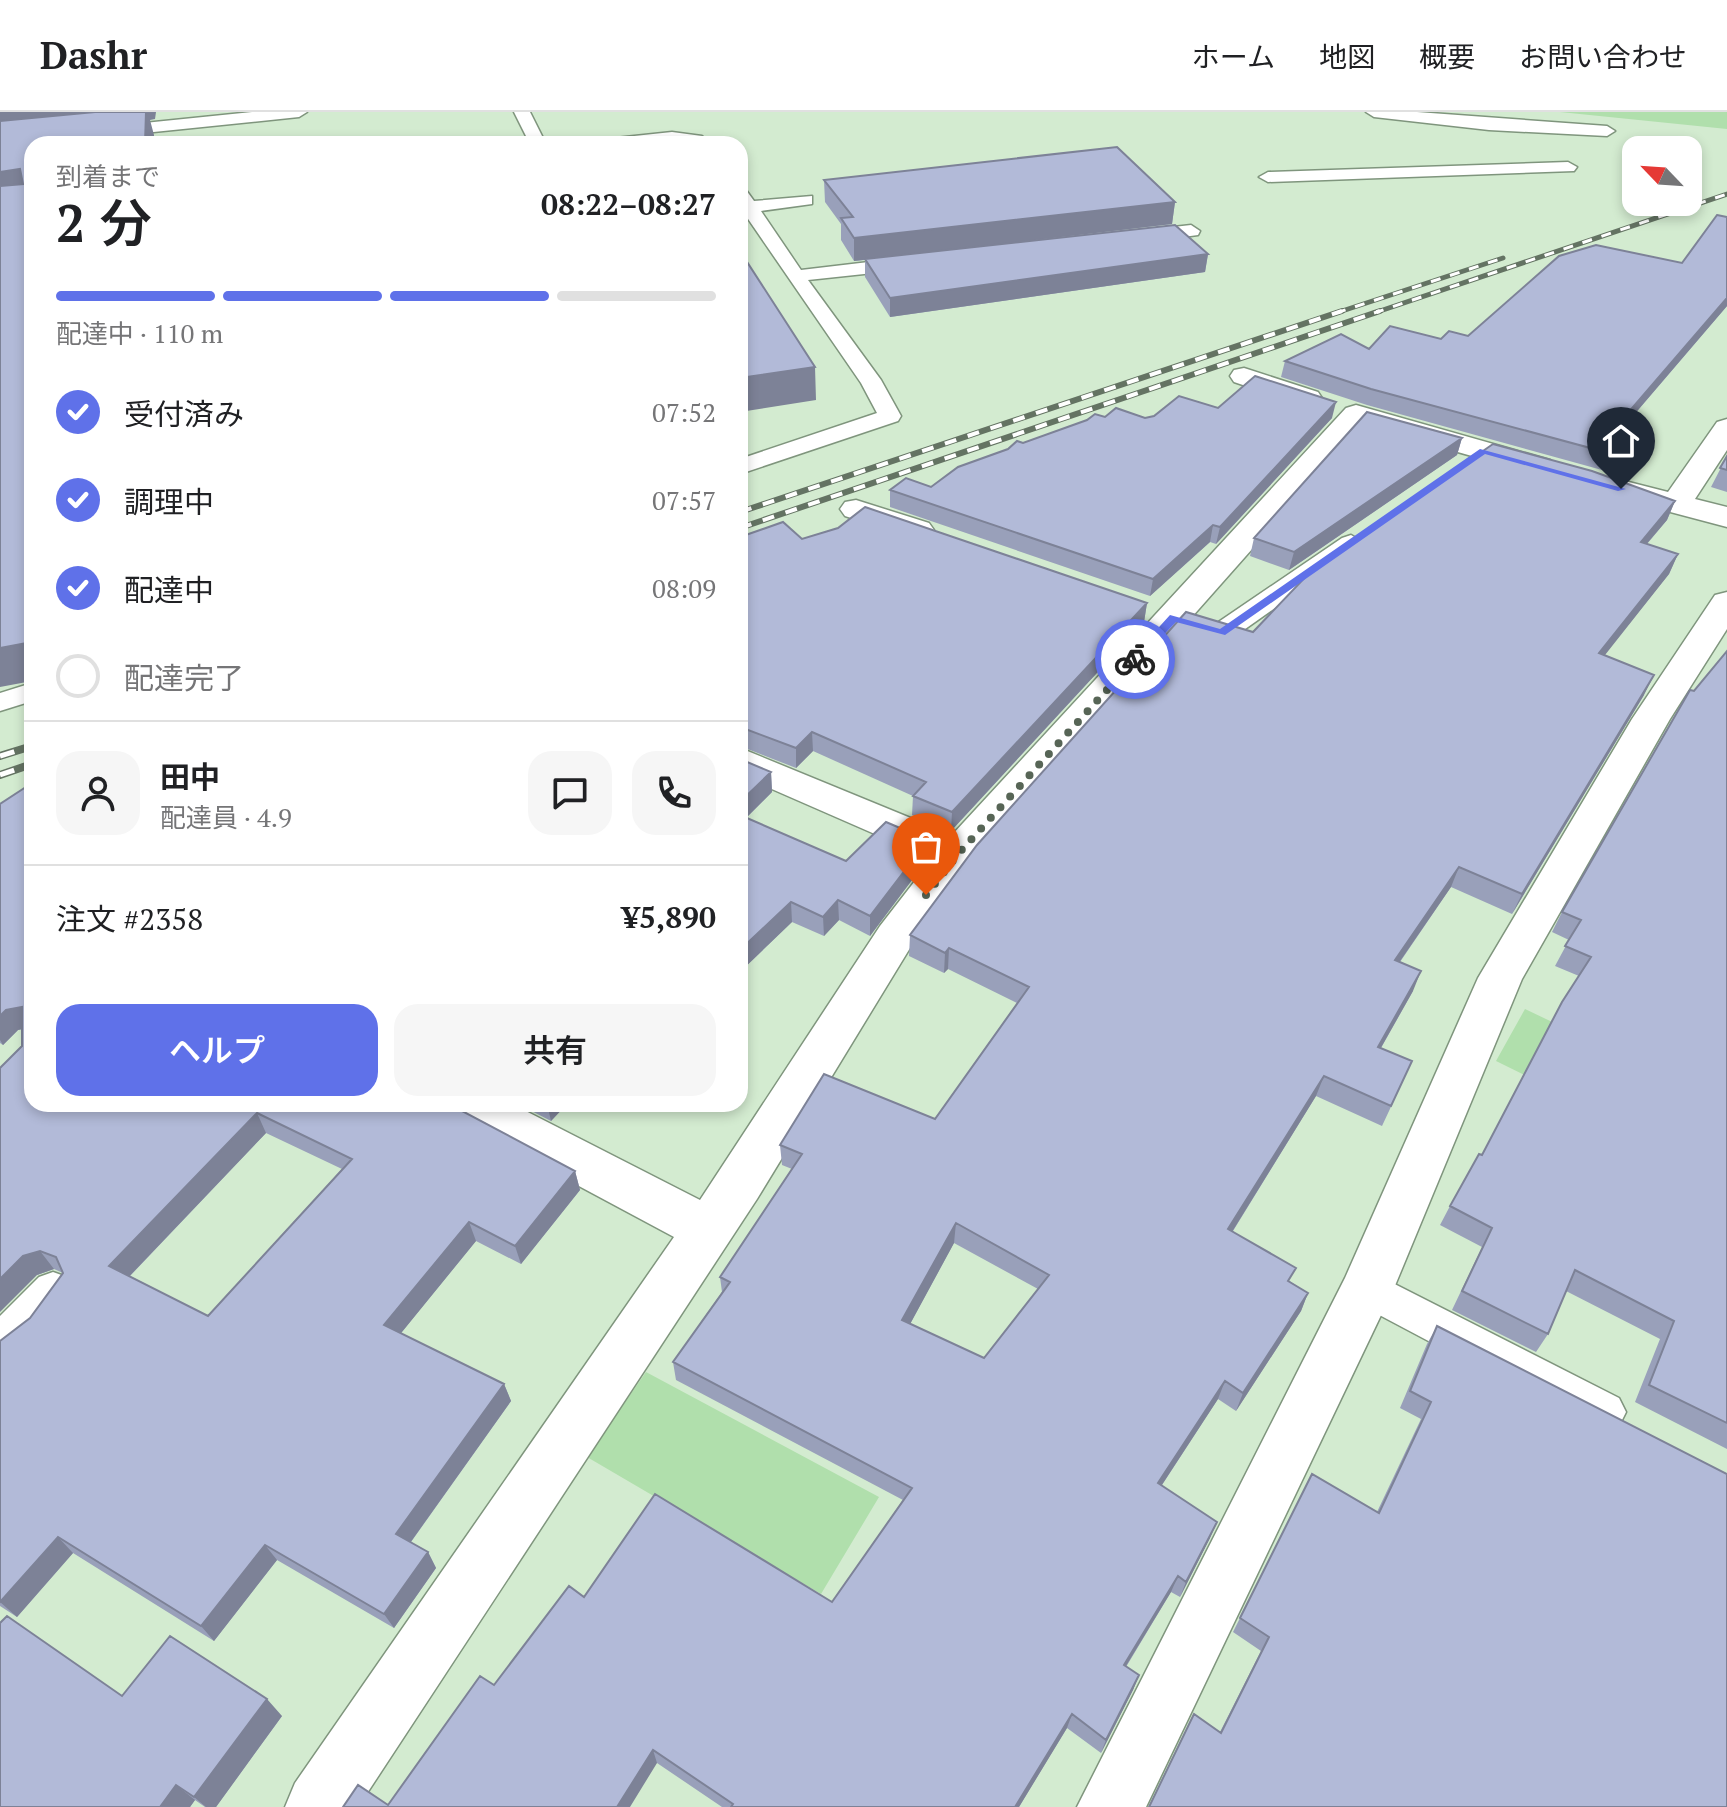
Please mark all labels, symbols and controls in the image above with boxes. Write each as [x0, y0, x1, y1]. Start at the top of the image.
text: Dashr [40, 30, 147, 80]
text: ホーム [1192, 38, 1275, 75]
text: 地図 [1319, 38, 1375, 75]
text: 概要 [1419, 38, 1475, 75]
text: お問い合わせ [1519, 38, 1687, 75]
north arrow [1622, 136, 1702, 216]
map controls [1622, 136, 1702, 216]
text: 到着まで [56, 159, 160, 193]
text: 08:22–08:27 [541, 184, 716, 224]
text: 2 分 [56, 188, 151, 257]
text: 配達中 · 110 m [56, 316, 223, 350]
icon: check [56, 390, 100, 434]
text: 受付済み [124, 394, 244, 434]
text: 07:52 [652, 395, 716, 429]
pin [1587, 407, 1655, 489]
icon: home [1599, 419, 1643, 463]
icon: check [56, 478, 100, 522]
text: 調理中 [124, 482, 214, 522]
text: 07:57 [652, 483, 716, 517]
icon: check [56, 566, 100, 610]
text: 配達中 [124, 570, 214, 610]
text: 08:09 [652, 571, 716, 605]
courier [1095, 619, 1175, 699]
icon: bike [1113, 637, 1157, 681]
text: 配達完了 [124, 658, 244, 698]
button: person [56, 751, 140, 835]
button: chat [528, 751, 612, 835]
button: phone [632, 751, 716, 835]
text: 田中 [160, 757, 220, 797]
text: 配達員 · 4.9 [160, 800, 292, 834]
pin [892, 813, 960, 895]
icon: bag [904, 825, 948, 869]
text: ¥5,890 [622, 897, 716, 937]
text: 注文 #2358 [56, 899, 203, 939]
button: ヘルプ [56, 1004, 378, 1096]
button: 共有 [394, 1004, 716, 1096]

